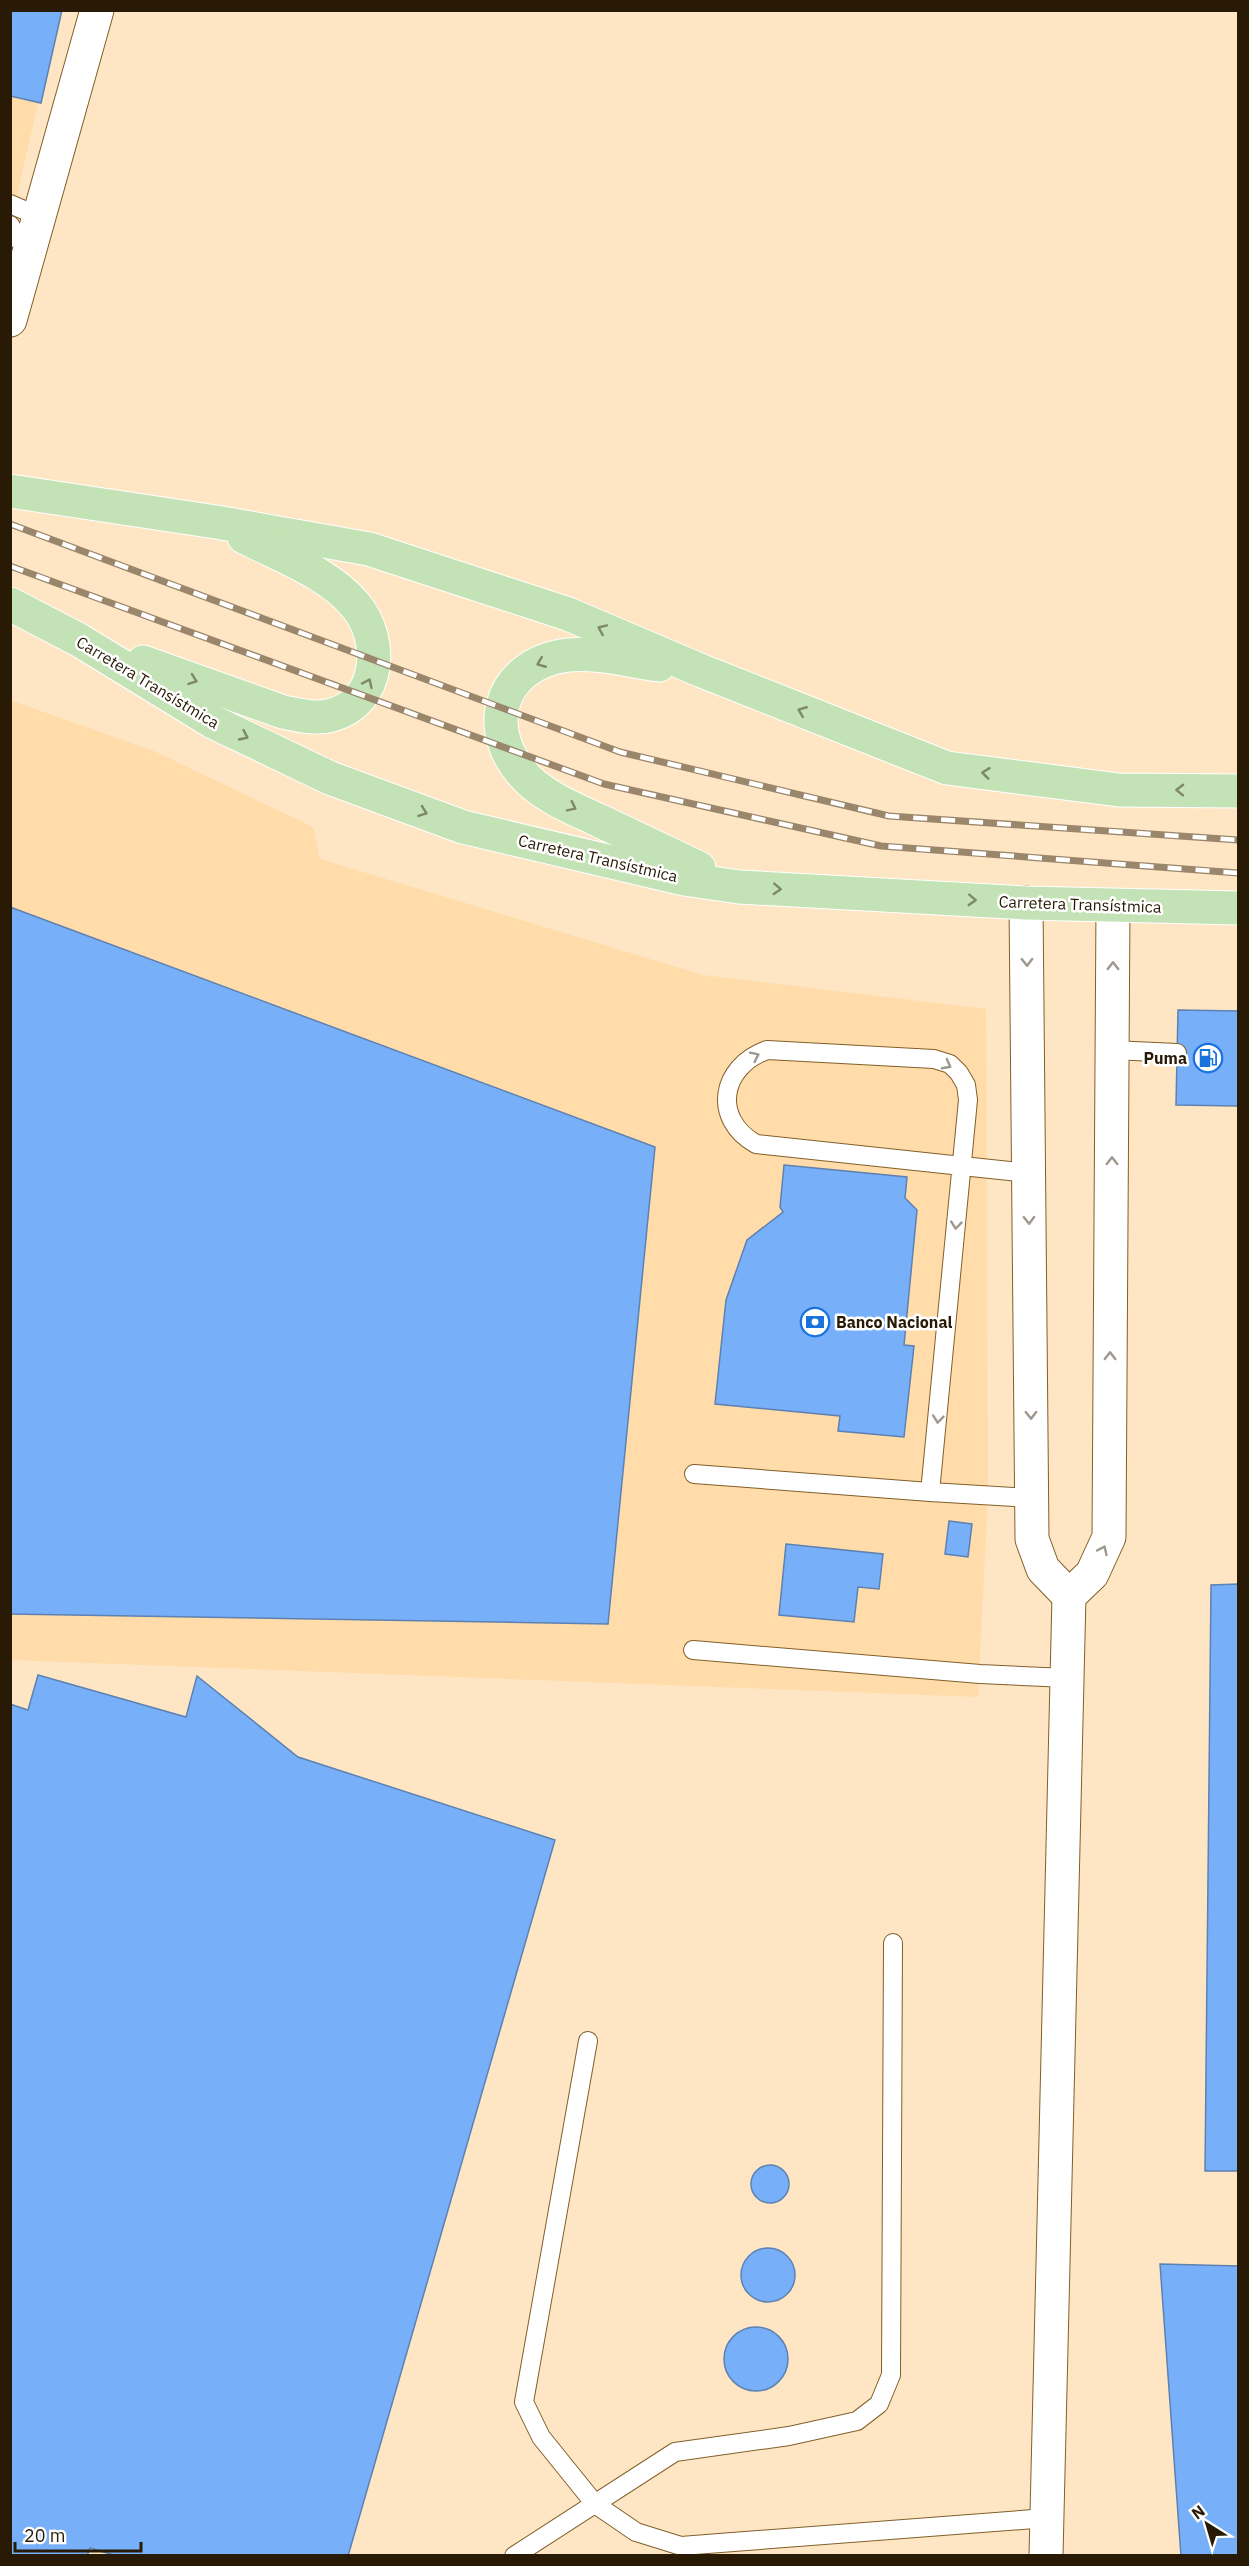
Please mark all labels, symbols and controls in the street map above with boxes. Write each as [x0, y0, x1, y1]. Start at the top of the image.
one-way arrow [598, 624, 609, 636]
street label: Carretera Transístmica [73, 631, 223, 733]
one-way arrow [536, 656, 547, 668]
one-way arrow [187, 673, 198, 686]
one-way arrow [361, 678, 373, 689]
one-way arrow [797, 706, 808, 718]
one-way arrow [237, 729, 248, 741]
one-way arrow [981, 767, 991, 779]
one-way arrow [1176, 784, 1185, 796]
one-way arrow [566, 800, 577, 812]
one-way arrow [417, 805, 428, 817]
street label: Carretera Transístmica [516, 830, 680, 886]
one-way arrow [772, 883, 781, 896]
street label: Carretera Transístmica [998, 891, 1162, 917]
one-way arrow [967, 894, 976, 907]
one-way arrow [1021, 957, 1033, 966]
one-way arrow [1107, 962, 1119, 971]
fuel station icon: Puma [1192, 1042, 1224, 1074]
place label: Puma [1144, 1048, 1187, 1068]
one-way arrow [748, 1051, 759, 1063]
one-way arrow [940, 1058, 951, 1069]
one-way arrow [1105, 1157, 1118, 1166]
one-way arrow [1023, 1215, 1035, 1224]
one-way arrow [950, 1220, 963, 1229]
bank icon: Banco Nacional [799, 1306, 831, 1338]
place label: Banco Nacional [836, 1312, 953, 1332]
one-way arrow [1104, 1352, 1116, 1361]
one-way arrow [1025, 1410, 1037, 1419]
one-way arrow [932, 1414, 945, 1423]
one-way arrow [1096, 1545, 1108, 1556]
north arrow [1177, 2494, 1237, 2554]
text: N [1187, 2501, 1209, 2523]
scale bar [15, 2515, 141, 2553]
text: 20 m [24, 2524, 66, 2547]

